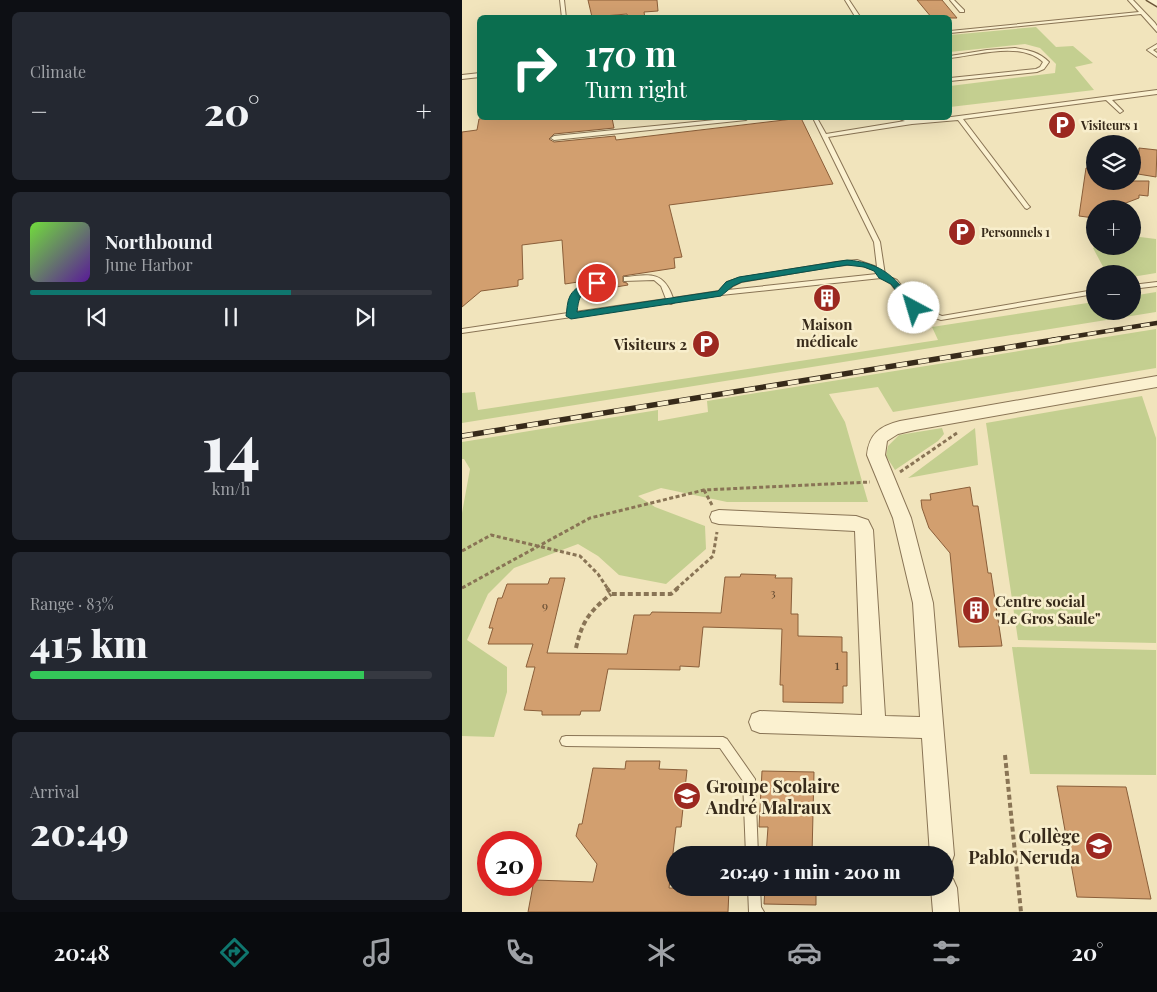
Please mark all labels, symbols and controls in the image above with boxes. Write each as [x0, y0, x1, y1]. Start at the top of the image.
text: 170 m [585, 29, 677, 76]
icon: right [502, 35, 567, 100]
text: Climate [30, 61, 86, 82]
text: Turn right [585, 74, 687, 104]
text: 20° [204, 85, 260, 136]
text: − [30, 92, 48, 129]
text: + [416, 92, 432, 129]
parking icon: Visiteurs 1 [1047, 110, 1077, 140]
place label: Visiteurs 1 [1080, 117, 1138, 133]
map controls [1086, 135, 1141, 320]
button: layers [1086, 135, 1141, 190]
button: + [1086, 200, 1141, 255]
parking icon: Personnels 1 [947, 217, 977, 247]
place label: Personnels 1 [981, 224, 1050, 240]
text: Northbound [105, 228, 213, 254]
text: June Harbor [105, 254, 193, 275]
pin [576, 262, 618, 304]
button: − [1086, 265, 1141, 320]
icon: arrive [583, 269, 611, 297]
position arrow [887, 281, 939, 333]
building icon: Maison médicale [812, 283, 842, 313]
icon: previous [83, 303, 111, 331]
icon: pause [217, 303, 245, 331]
icon: next [351, 303, 379, 331]
place label: Maison médicale [796, 314, 858, 351]
parking icon: Visiteurs 2 [691, 329, 721, 359]
place label: Visiteurs 2 [613, 334, 687, 354]
text: 14 [201, 402, 261, 488]
text: km/h [212, 478, 250, 499]
house number: 3 [770, 584, 776, 600]
place label: Centre social "Le Gros Saule" [995, 591, 1101, 628]
text: Range · 83% [30, 593, 114, 614]
building icon: Centre social "Le Gros Saule" [961, 595, 991, 625]
house number: 9 [542, 597, 548, 613]
text: 415 km [30, 617, 148, 668]
house number: 1 [834, 654, 840, 674]
place label: Groupe Scolaire André Malraux [705, 774, 840, 819]
text: Arrival [30, 781, 79, 802]
school or university icon: Groupe Scolaire André Malraux [672, 781, 702, 811]
text: 20:49 [30, 805, 129, 856]
place label: Collège Pablo Neruda [968, 824, 1081, 869]
speed limit sign: 20 [477, 831, 542, 896]
school or university icon: Collège Pablo Neruda [1084, 831, 1114, 861]
text: 20:49 · 1 min · 200 m [719, 858, 901, 884]
icon: directions [217, 935, 252, 970]
icon: music [360, 935, 395, 970]
icon: phone [502, 935, 537, 970]
icon: climate [644, 935, 679, 970]
icon: car [787, 935, 822, 970]
icon: filters [929, 935, 964, 970]
text: 20:48 [54, 937, 110, 967]
text: 20° [1072, 937, 1103, 967]

